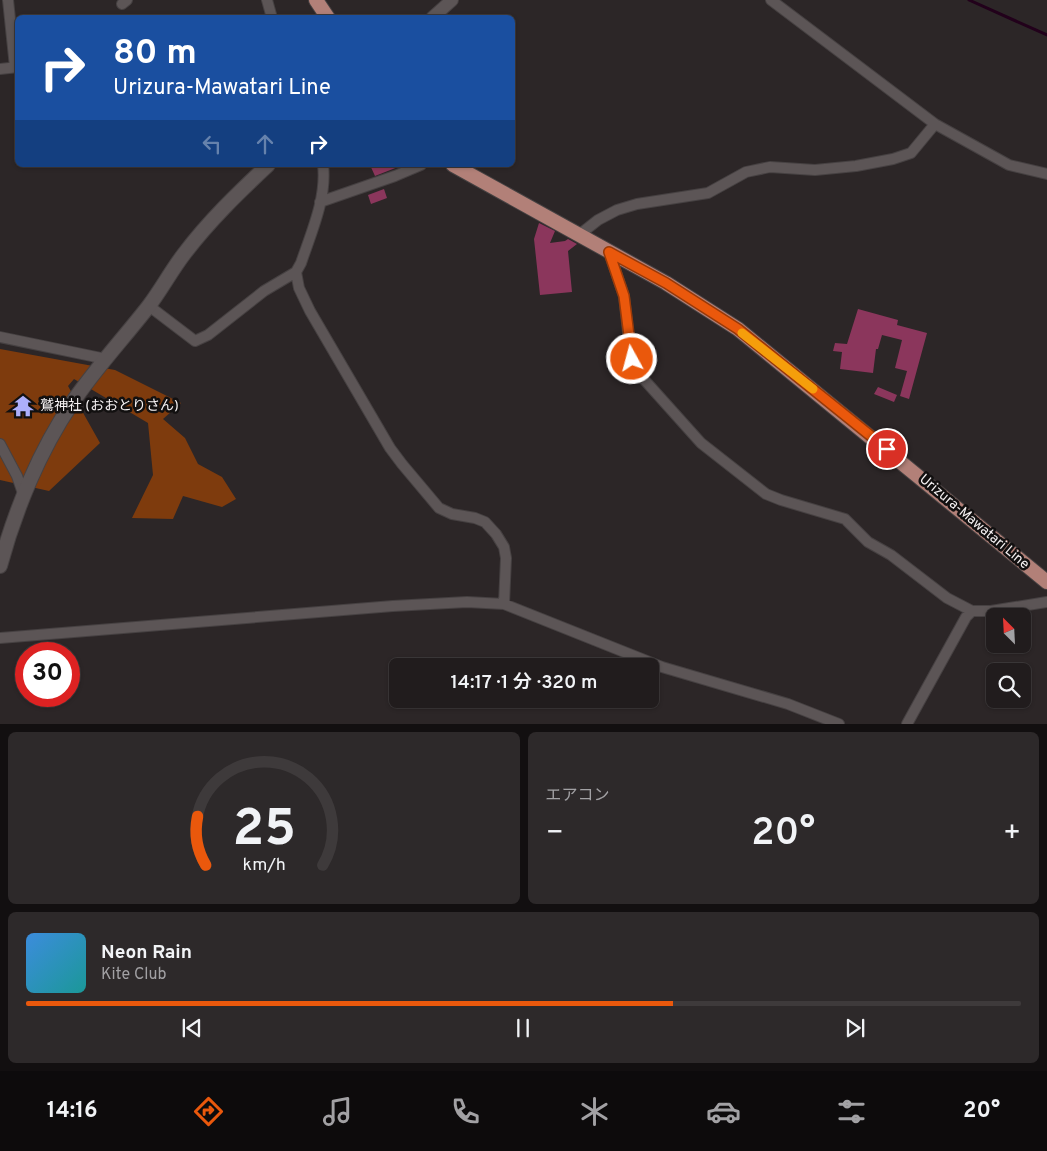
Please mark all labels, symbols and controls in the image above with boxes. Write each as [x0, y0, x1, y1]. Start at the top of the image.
text: 80 m [113, 32, 197, 76]
icon: right [30, 35, 95, 100]
text: Urizura-Mawatari Line [113, 75, 331, 102]
icon: left [198, 130, 226, 158]
icon: ahead [251, 130, 279, 158]
icon: right [304, 130, 332, 158]
position arrow [605, 332, 657, 384]
temple icon: 鷲神社 (おおとりさん) [10, 393, 36, 419]
place label: 鷲神社 (おおとりさん) [40, 397, 179, 415]
pin [866, 428, 908, 470]
icon: arrive [873, 435, 901, 463]
street label: Urizura-Mawatari Line [915, 471, 1033, 573]
north arrow [986, 608, 1031, 652]
map controls [986, 608, 1031, 708]
speed limit sign: 30 [15, 642, 80, 707]
button: search [986, 663, 1031, 708]
text: 14:17 · 1 分 · 320 m [451, 671, 598, 695]
text: エアコン [546, 786, 610, 806]
text: 25 [232, 798, 296, 864]
text: 20° [751, 810, 815, 859]
text: − [546, 816, 564, 852]
text: + [1003, 816, 1021, 852]
text: km/h [242, 854, 285, 877]
text: Neon Rain [101, 941, 192, 965]
text: Kite Club [101, 965, 166, 985]
icon: previous [178, 1014, 206, 1042]
icon: pause [509, 1014, 537, 1042]
icon: next [841, 1014, 869, 1042]
icon: directions [191, 1094, 226, 1129]
icon: music [320, 1094, 355, 1129]
icon: phone [448, 1094, 483, 1129]
icon: climate [577, 1094, 612, 1129]
icon: car [706, 1094, 741, 1129]
icon: filters [834, 1094, 869, 1129]
text: 14:16 [47, 1098, 97, 1125]
text: 20° [963, 1098, 1000, 1125]

